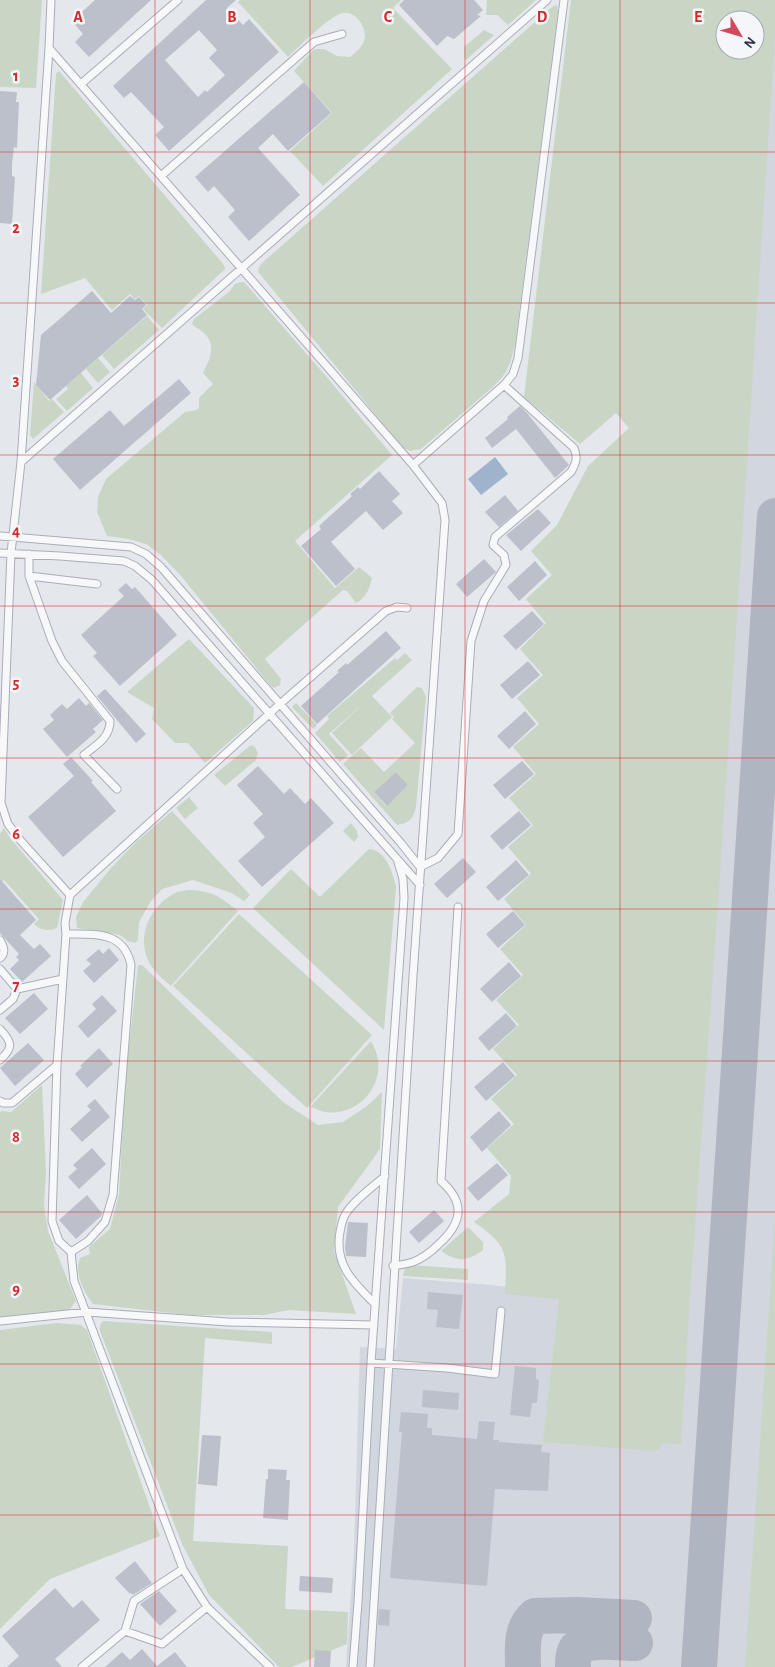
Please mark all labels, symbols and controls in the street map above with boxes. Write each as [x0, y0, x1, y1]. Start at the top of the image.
text: A [73, 9, 83, 25]
text: B [227, 9, 237, 25]
text: C [384, 9, 393, 25]
text: D [537, 9, 548, 25]
text: E [694, 9, 702, 25]
north arrow [715, 10, 765, 60]
text: N [741, 34, 758, 51]
text: 1 [13, 68, 19, 84]
text: 2 [12, 220, 20, 236]
text: 3 [13, 372, 20, 388]
text: 4 [12, 523, 20, 539]
text: 5 [13, 675, 20, 691]
text: 6 [12, 826, 20, 842]
text: 7 [13, 978, 20, 994]
text: 8 [12, 1129, 20, 1145]
text: 9 [12, 1281, 20, 1297]

